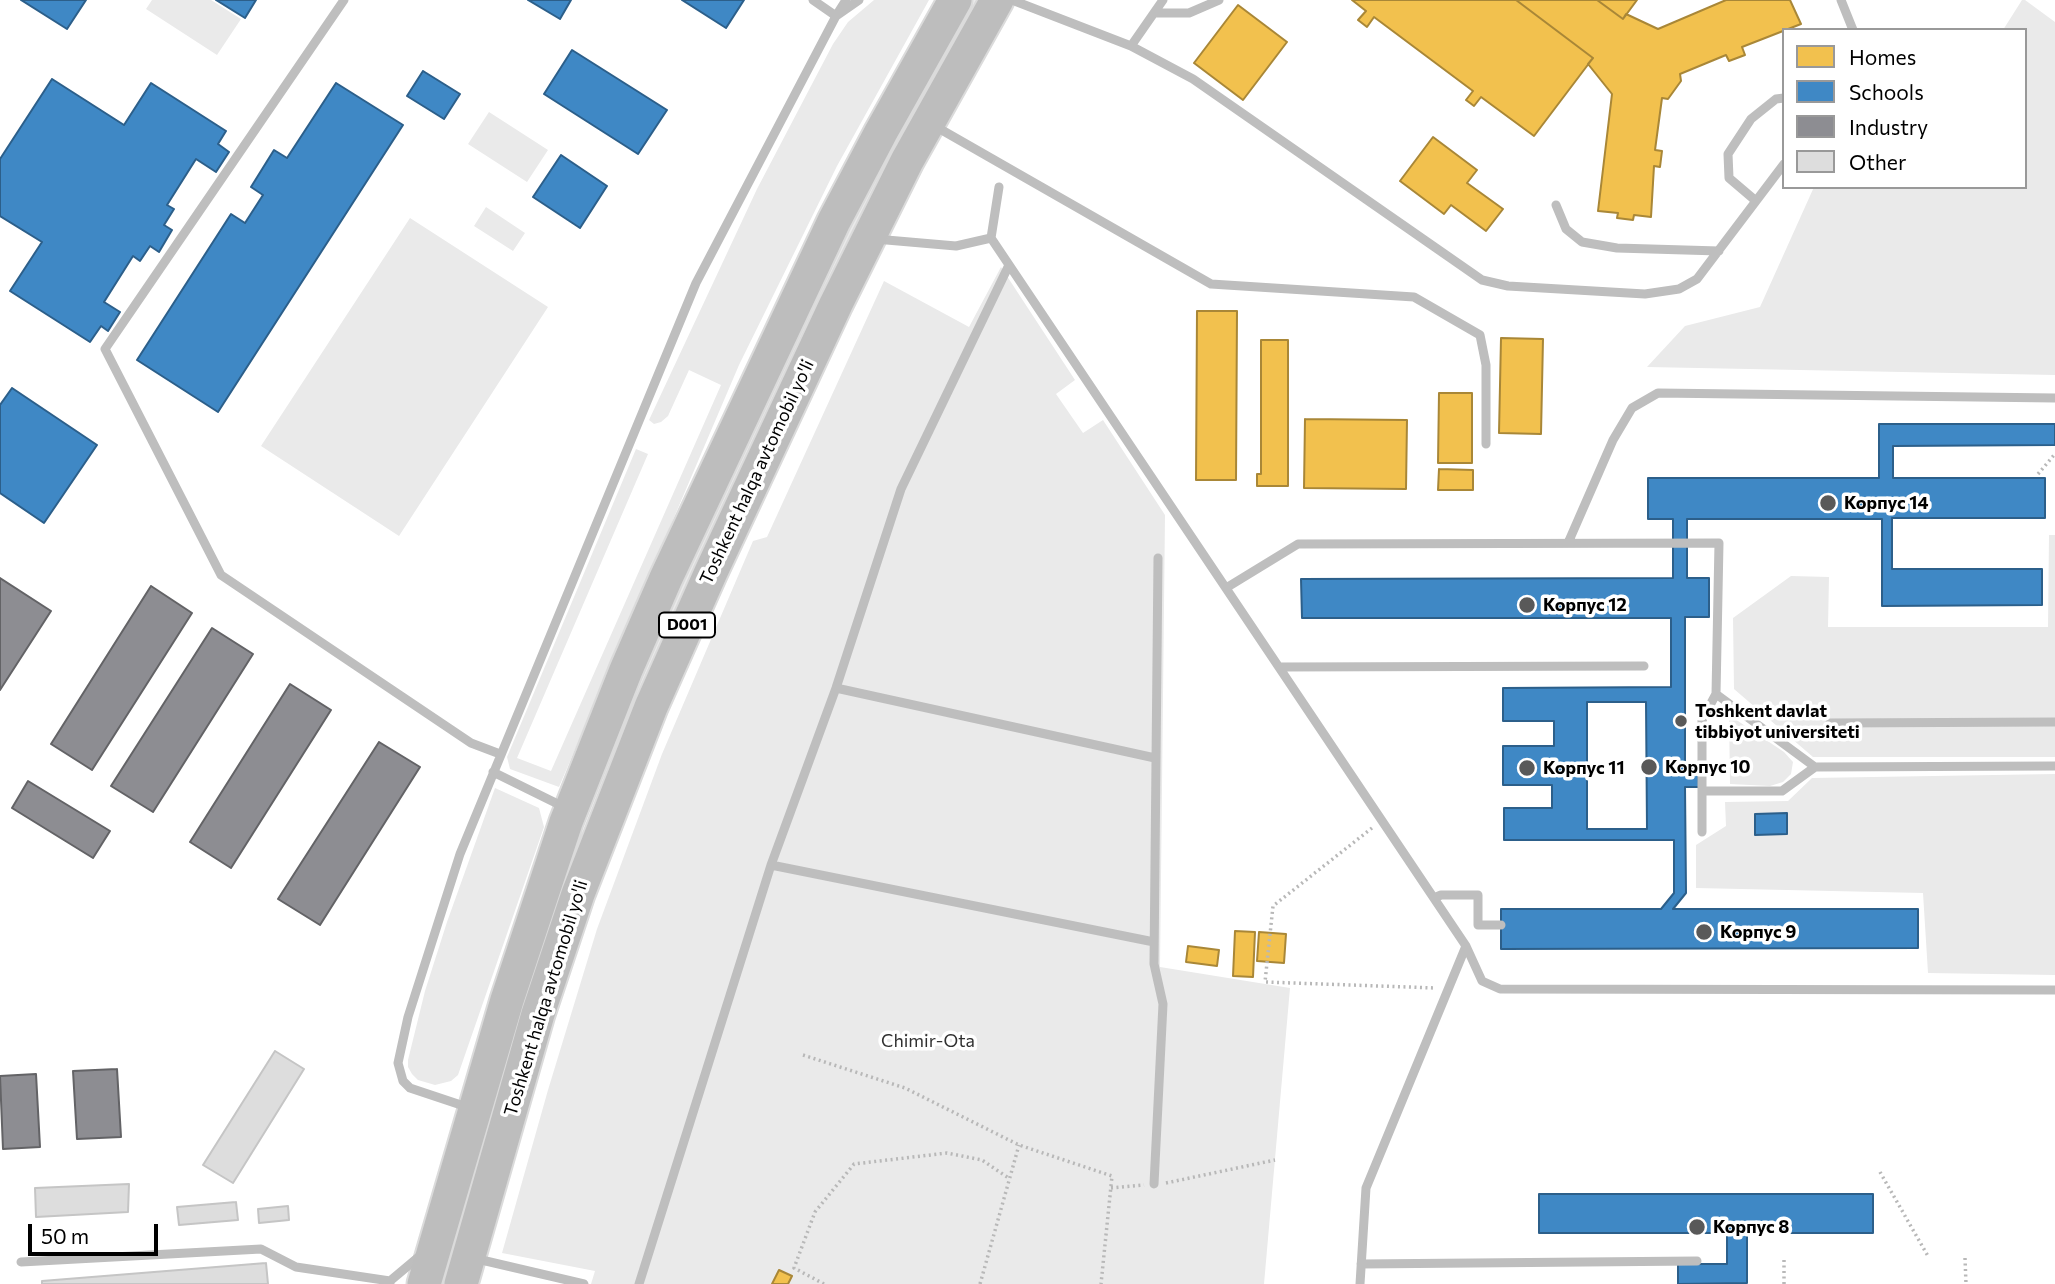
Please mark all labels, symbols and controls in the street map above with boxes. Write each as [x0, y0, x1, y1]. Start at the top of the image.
legend [1782, 28, 2027, 189]
text: Homes [1849, 44, 1916, 69]
text: Schools [1849, 79, 1924, 104]
text: Industry [1849, 114, 1928, 139]
text: Other [1849, 149, 1906, 174]
street label: Toshkent halqa avtomobil yo'li [695, 356, 819, 588]
place label: Корпус 14 [1844, 492, 1928, 514]
marker: Корпус 14 [1818, 493, 1838, 513]
place label: Корпус 12 [1543, 594, 1627, 616]
marker: Корпус 12 [1517, 595, 1537, 615]
road number: D001 [659, 612, 715, 638]
place label: Toshkent davlat tibbiyot universiteti [1695, 700, 1860, 742]
marker: Toshkent davlat tibbiyot universiteti [1673, 713, 1689, 729]
place label: Корпус 10 [1665, 756, 1750, 778]
place label: Корпус 11 [1543, 757, 1625, 779]
marker: Корпус 10 [1639, 757, 1659, 777]
marker: Корпус 11 [1517, 758, 1537, 778]
street label: Toshkent halqa avtomobil yo'li [500, 877, 592, 1119]
place label: Корпус 9 [1720, 921, 1796, 943]
marker: Корпус 9 [1694, 922, 1714, 942]
park label: Chimir-Ota [881, 1030, 975, 1052]
scale bar [32, 1210, 161, 1254]
place label: Корпус 8 [1713, 1216, 1789, 1238]
marker: Корпус 8 [1687, 1217, 1707, 1237]
text: 50 m [41, 1223, 89, 1248]

